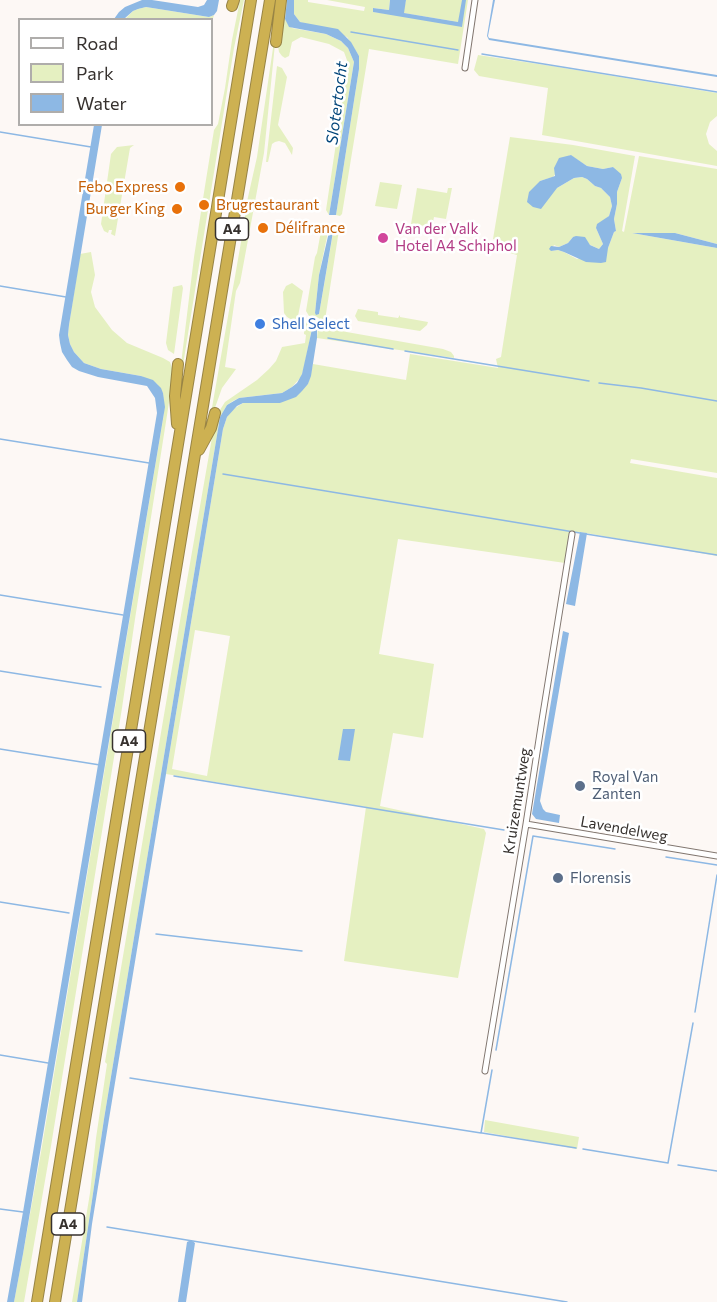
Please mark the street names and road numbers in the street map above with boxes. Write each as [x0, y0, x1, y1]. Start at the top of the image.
road number: A4 [216, 218, 248, 240]
road number: A4 [112, 730, 146, 752]
street label: Kruizemuntweg [500, 746, 534, 856]
street label: Lavendelweg [579, 812, 669, 846]
road number: A4 [52, 1213, 84, 1235]

